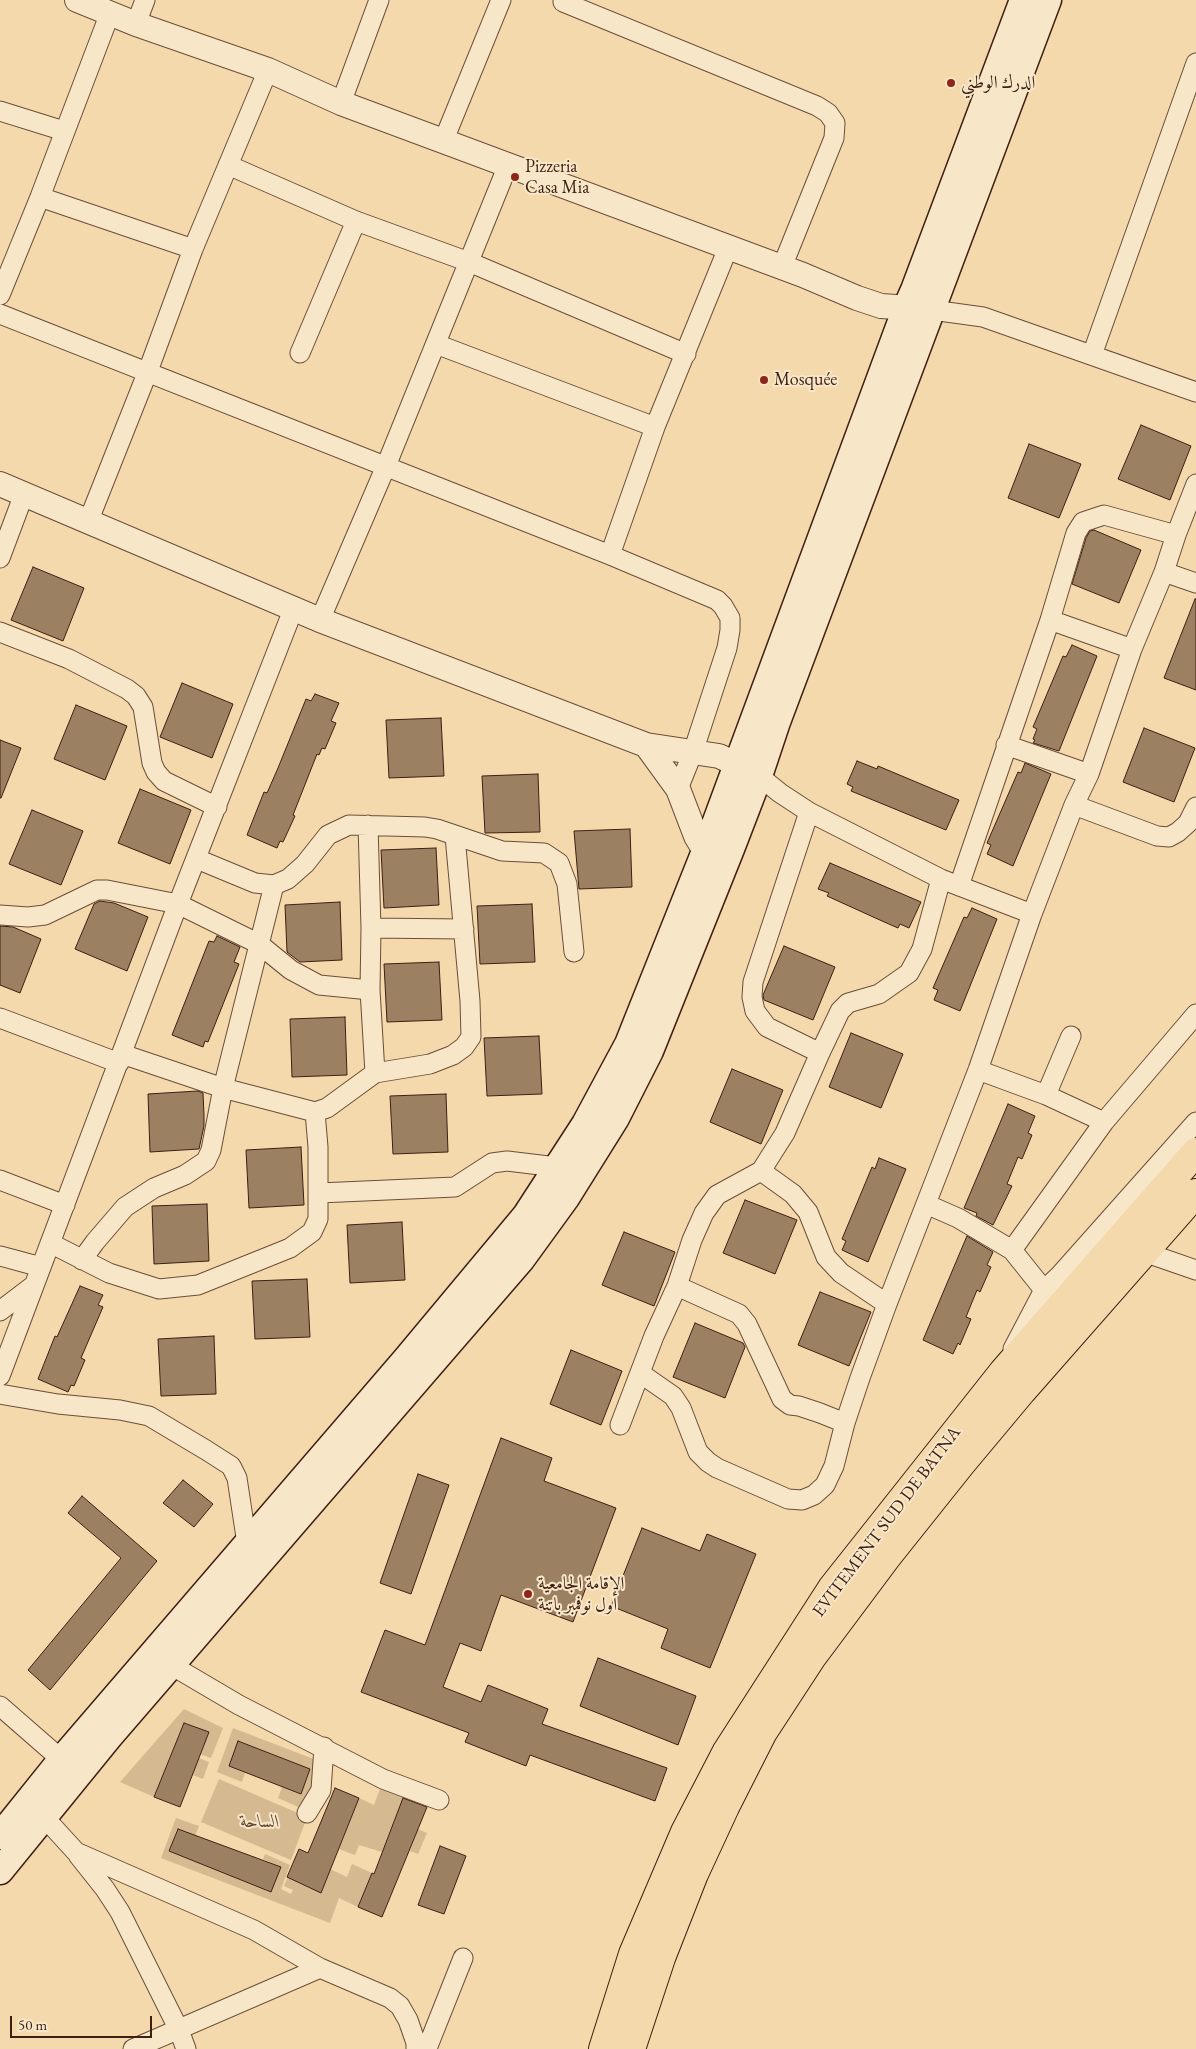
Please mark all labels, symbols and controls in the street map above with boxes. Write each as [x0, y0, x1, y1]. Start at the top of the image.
place label: الدرك الوطني [961, 72, 1035, 94]
marker: الدرك الوطني [945, 77, 957, 89]
place label: Pizzeria Casa Mia [525, 156, 589, 198]
marker: Pizzeria Casa Mia [509, 171, 521, 183]
place label: Mosquée [774, 369, 837, 391]
marker: Mosquée [758, 374, 770, 386]
street label: EVITEMENT SUD DE BATNA [808, 1422, 966, 1622]
place label: الإقامة الجامعية أول نوفمبر باتنة [538, 1573, 625, 1616]
marker: الإقامة الجامعية أول نوفمبر باتنة [522, 1588, 534, 1600]
park label: الساحة [240, 1811, 280, 1833]
scale bar [12, 2006, 155, 2038]
text: 50 m [18, 2015, 47, 2034]

